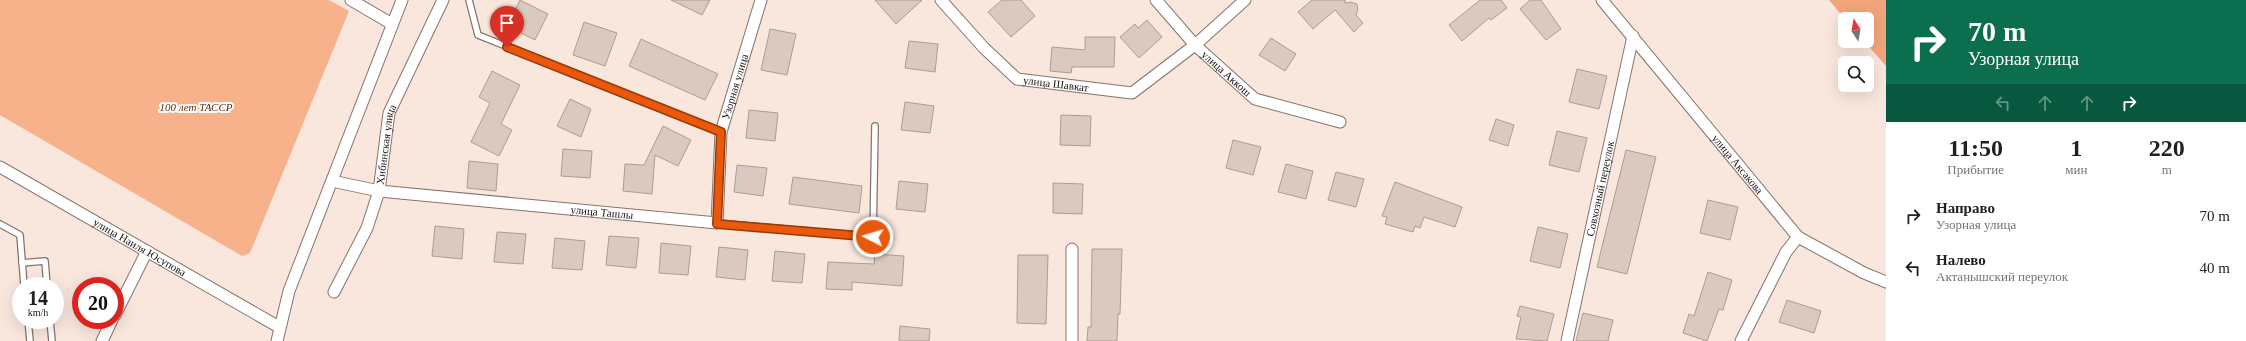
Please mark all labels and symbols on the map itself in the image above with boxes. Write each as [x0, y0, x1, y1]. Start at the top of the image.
pin [490, 6, 524, 47]
north arrow [1838, 12, 1874, 48]
street label: улица Аккош [1199, 48, 1254, 99]
street label: Узорная улица [719, 52, 750, 121]
street label: улица Шавкат [1023, 74, 1090, 94]
park label: 100 лет ТАССР [159, 101, 233, 113]
street label: Хибинская улица [374, 102, 398, 185]
street label: улица Аксакова [1710, 132, 1766, 196]
street label: Совхозный переулок [1584, 139, 1616, 237]
street label: улица Ташлы [570, 203, 634, 221]
street label: улица Наиля Юсупова [91, 216, 188, 278]
position arrow [852, 216, 894, 258]
speed limit sign: 20 [72, 277, 124, 329]

